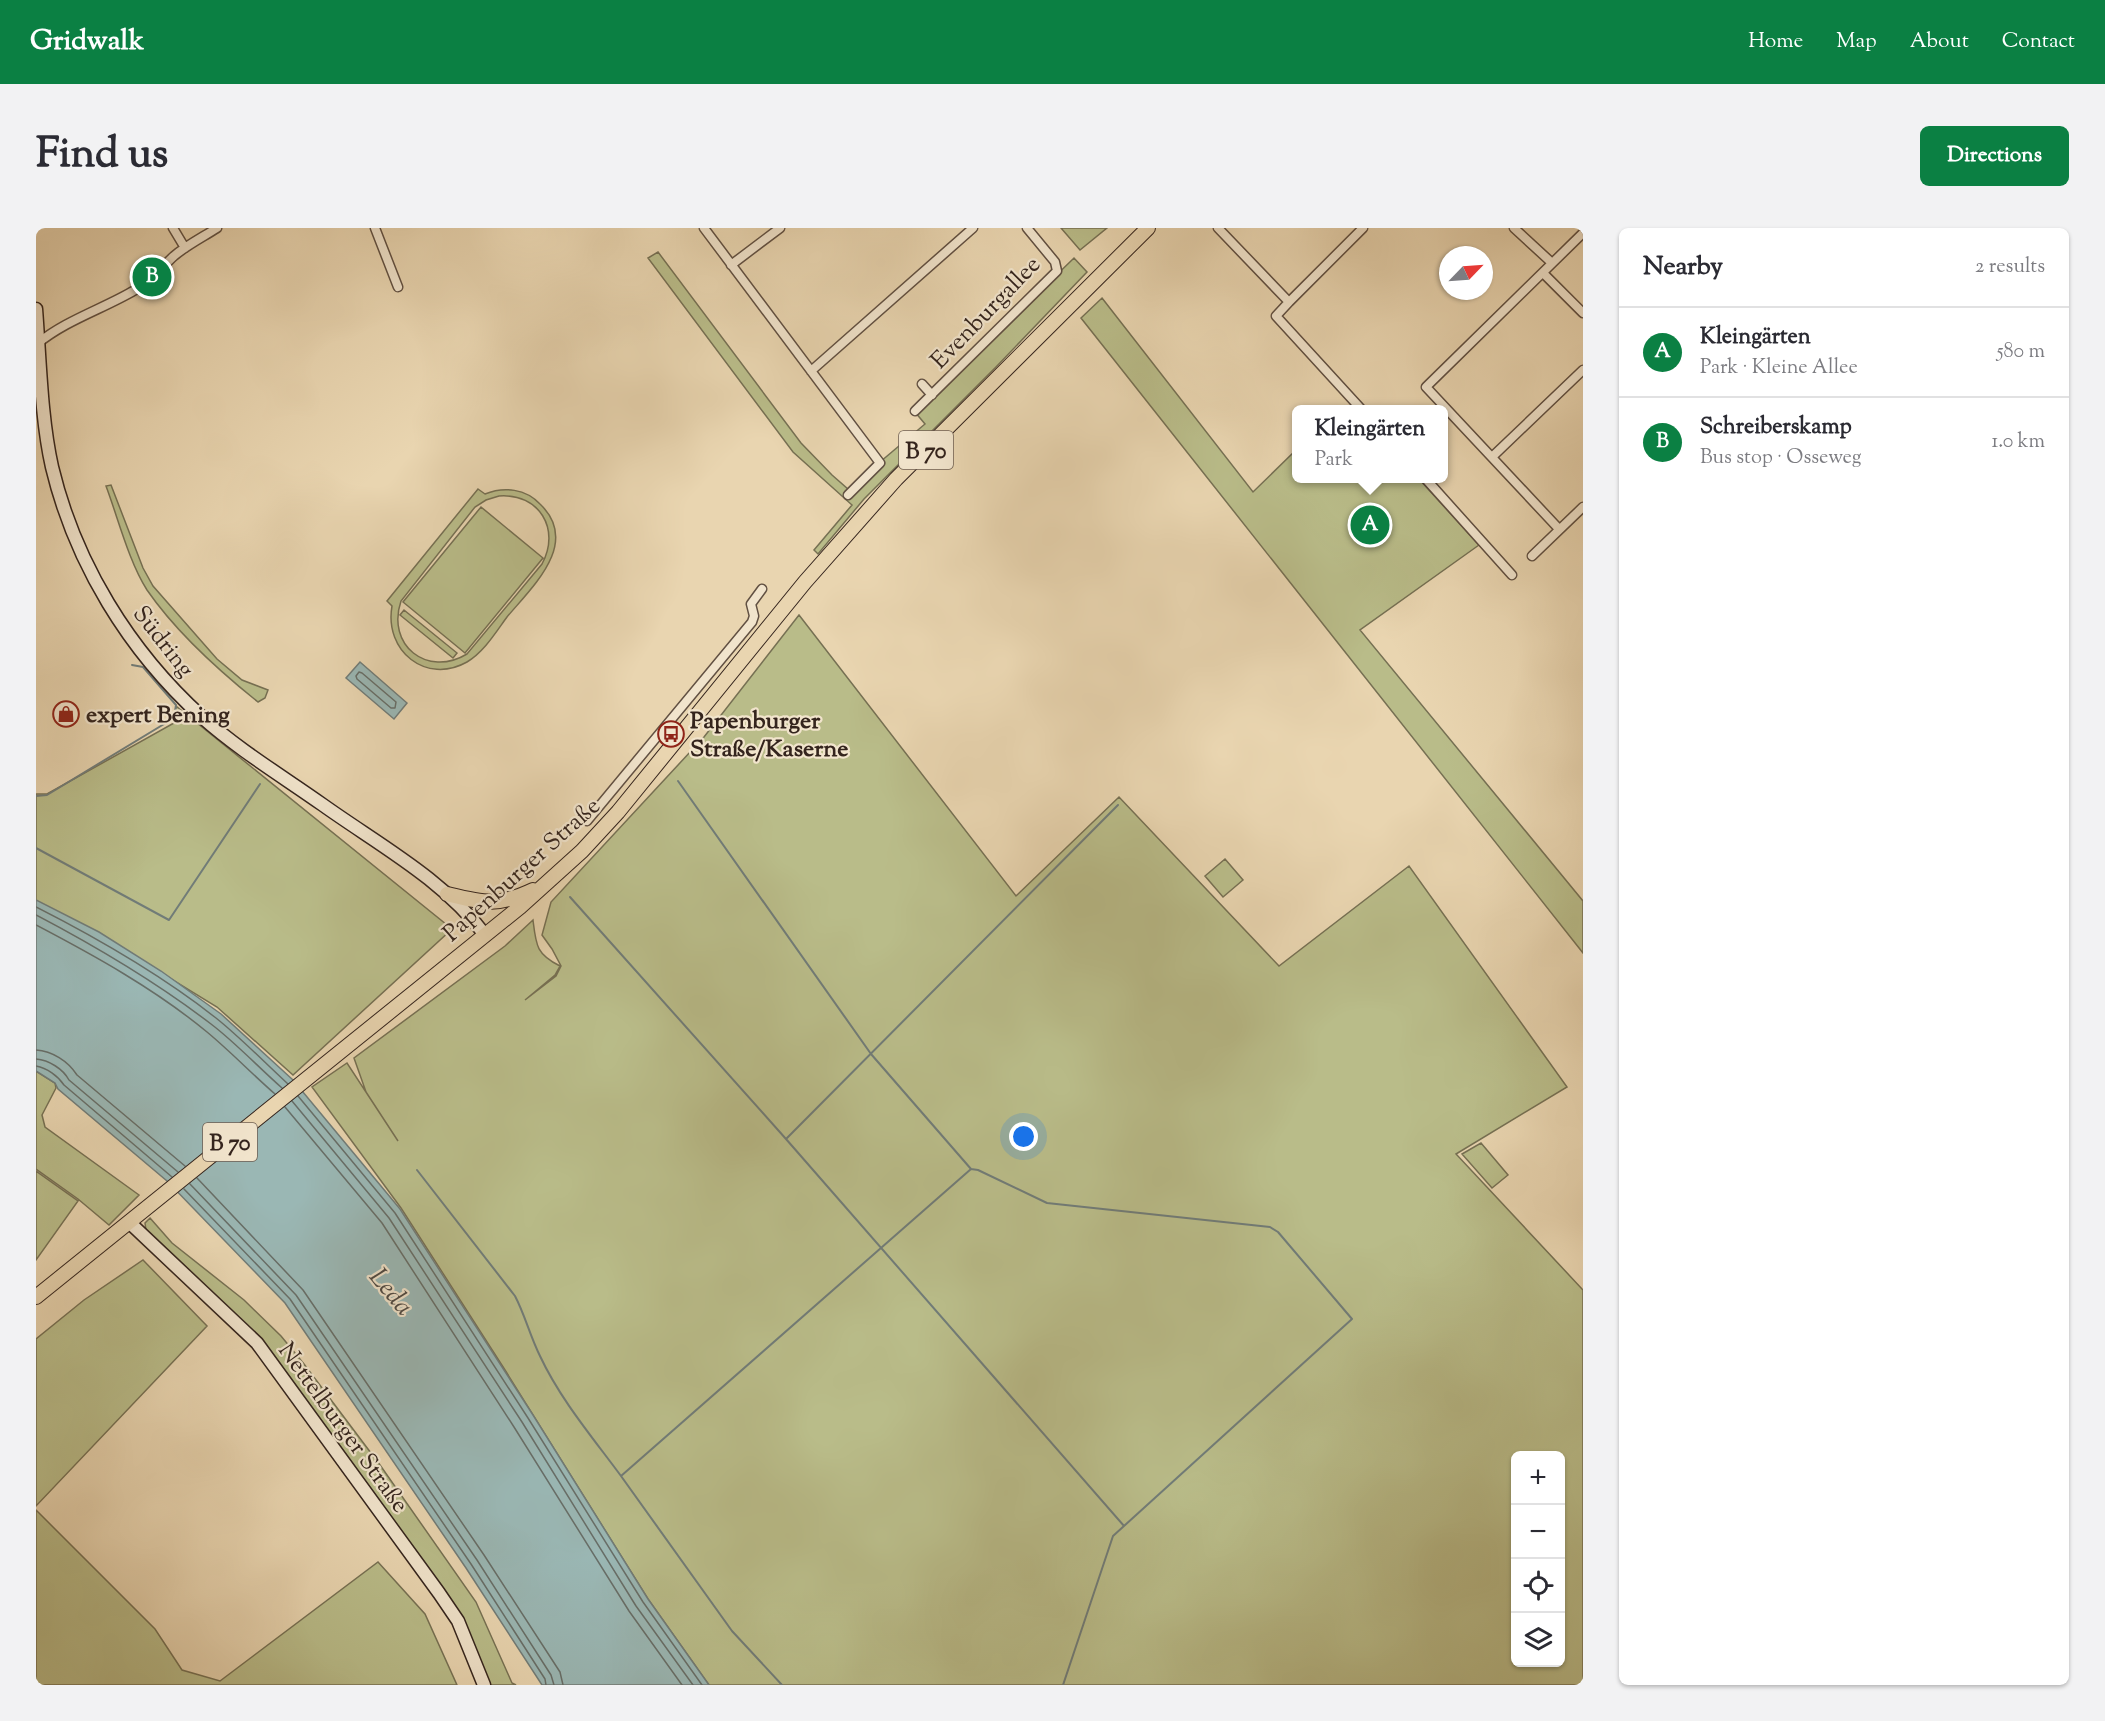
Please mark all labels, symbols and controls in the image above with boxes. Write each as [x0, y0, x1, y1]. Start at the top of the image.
text: Gridwalk [30, 22, 144, 62]
text: Home [1748, 27, 1803, 57]
text: Map [1836, 27, 1877, 57]
text: About [1910, 27, 1969, 57]
text: Contact [2002, 27, 2075, 57]
text: Find us [36, 126, 168, 186]
button: Directions [1920, 126, 2069, 186]
north arrow [1439, 246, 1493, 300]
street label: Evenburgallee [924, 249, 1049, 378]
text: Nearby [1643, 249, 1723, 286]
text: 2 results [1975, 253, 2045, 282]
pin: B [132, 254, 172, 300]
text: Kleingärten [1700, 322, 1811, 354]
text: A [1654, 338, 1671, 367]
text: 580 m [1997, 338, 2045, 367]
text: Park · Kleine Allee [1700, 354, 1858, 383]
popup [1292, 405, 1448, 483]
text: Schreiberskamp [1700, 412, 1852, 444]
text: Kleingärten [1315, 414, 1425, 446]
text: B [1656, 428, 1669, 457]
text: 1.0 km [1991, 428, 2045, 457]
road number: B 70 [899, 431, 953, 469]
text: Bus stop · Osseweg [1700, 444, 1862, 473]
text: Park [1315, 446, 1353, 475]
pin: A [1350, 502, 1390, 548]
street label: Südring [124, 599, 202, 686]
shop icon: expert Bening [51, 699, 81, 729]
place label: expert Bening [86, 699, 230, 733]
place label: Papenburger Straße/Kaserne [690, 705, 848, 767]
bus stop icon: Papenburger Straße/Kaserne [656, 719, 686, 749]
street label: Papenburger Straße [436, 790, 609, 951]
your location [1009, 1122, 1038, 1151]
road number: B 70 [203, 1123, 257, 1161]
water label: Leda [359, 1261, 421, 1324]
street label: Nettelburger Straße [269, 1336, 416, 1520]
map controls [1511, 1451, 1565, 1667]
button: + [1511, 1451, 1565, 1505]
button: − [1511, 1505, 1565, 1559]
button: locate [1511, 1559, 1565, 1613]
button: layers [1511, 1613, 1565, 1667]

